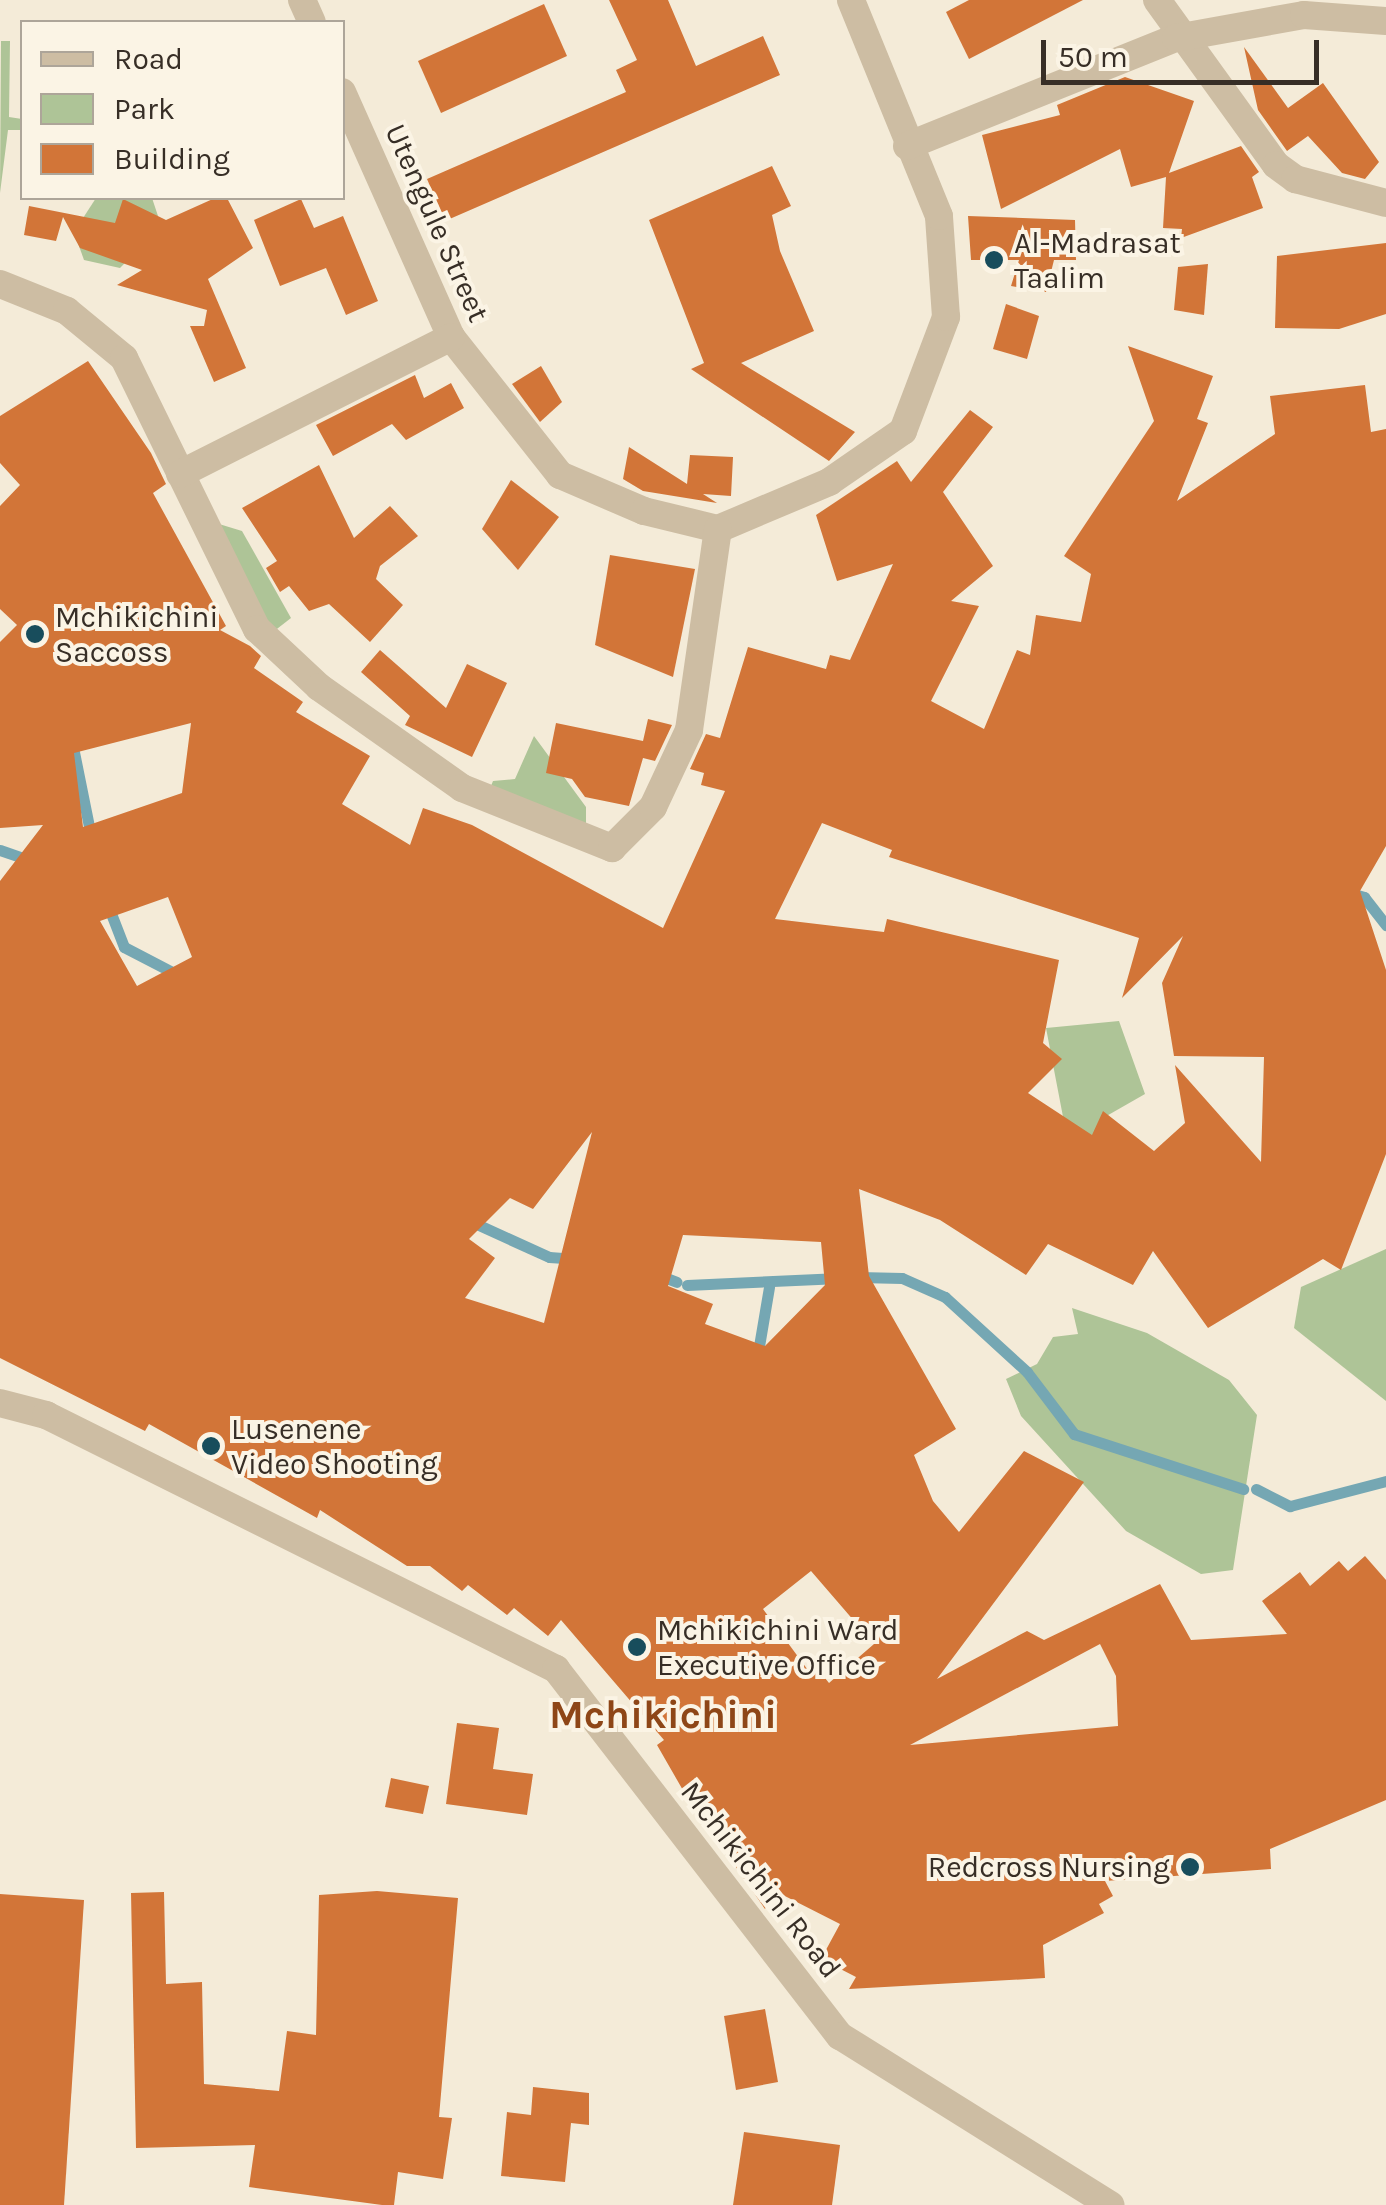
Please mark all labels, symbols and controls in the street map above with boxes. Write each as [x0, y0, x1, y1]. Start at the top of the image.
legend [20, 20, 345, 200]
scale bar [1046, 20, 1324, 82]
text: 50 m [1058, 39, 1128, 75]
text: Road [114, 41, 183, 77]
text: Park [114, 91, 175, 127]
street label: Utengule Street [377, 118, 497, 328]
text: Building [114, 141, 230, 177]
place label: Al-Madrasat Taalim [1014, 225, 1181, 296]
marker: Al-Madrasat Taalim [983, 249, 1005, 271]
place label: Mchikichini Saccoss [55, 599, 218, 670]
marker: Mchikichini Saccoss [24, 623, 46, 645]
place label: Lusenene Video Shooting [231, 1411, 438, 1482]
marker: Lusenene Video Shooting [200, 1435, 222, 1457]
place label: Mchikichini Ward Executive Office [657, 1612, 898, 1682]
marker: Mchikichini Ward Executive Office [626, 1636, 648, 1658]
district label: Mchikichini [549, 1691, 777, 1739]
street label: Mchikichini Road [673, 1775, 849, 1985]
place label: Redcross Nursing [928, 1849, 1170, 1885]
marker: Redcross Nursing [1179, 1856, 1201, 1878]

